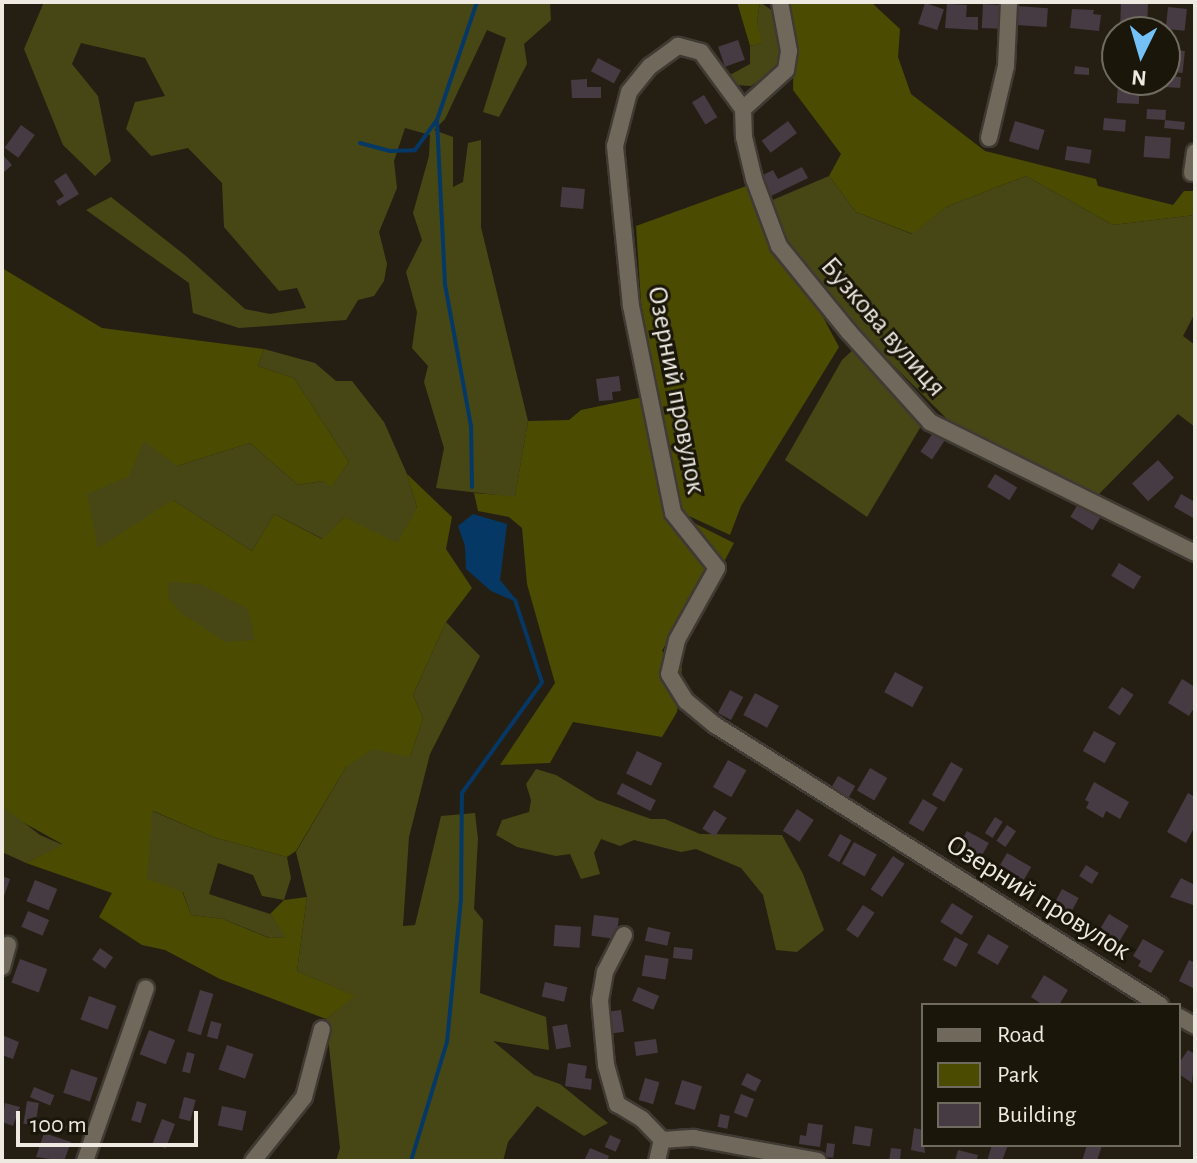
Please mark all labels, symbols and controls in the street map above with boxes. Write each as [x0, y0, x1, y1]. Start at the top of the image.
north arrow [1101, 16, 1181, 96]
text: N [1131, 66, 1148, 90]
street label: Бузкова вулиця [813, 250, 953, 404]
street label: Озерний провулок [639, 283, 713, 497]
street label: Озерний провулок [940, 828, 1136, 968]
legend [921, 1003, 1181, 1147]
text: Road [997, 1023, 1045, 1047]
text: Park [997, 1063, 1038, 1087]
scale bar [20, 1095, 202, 1145]
text: Building [997, 1103, 1076, 1127]
text: 100 m [30, 1113, 87, 1137]

